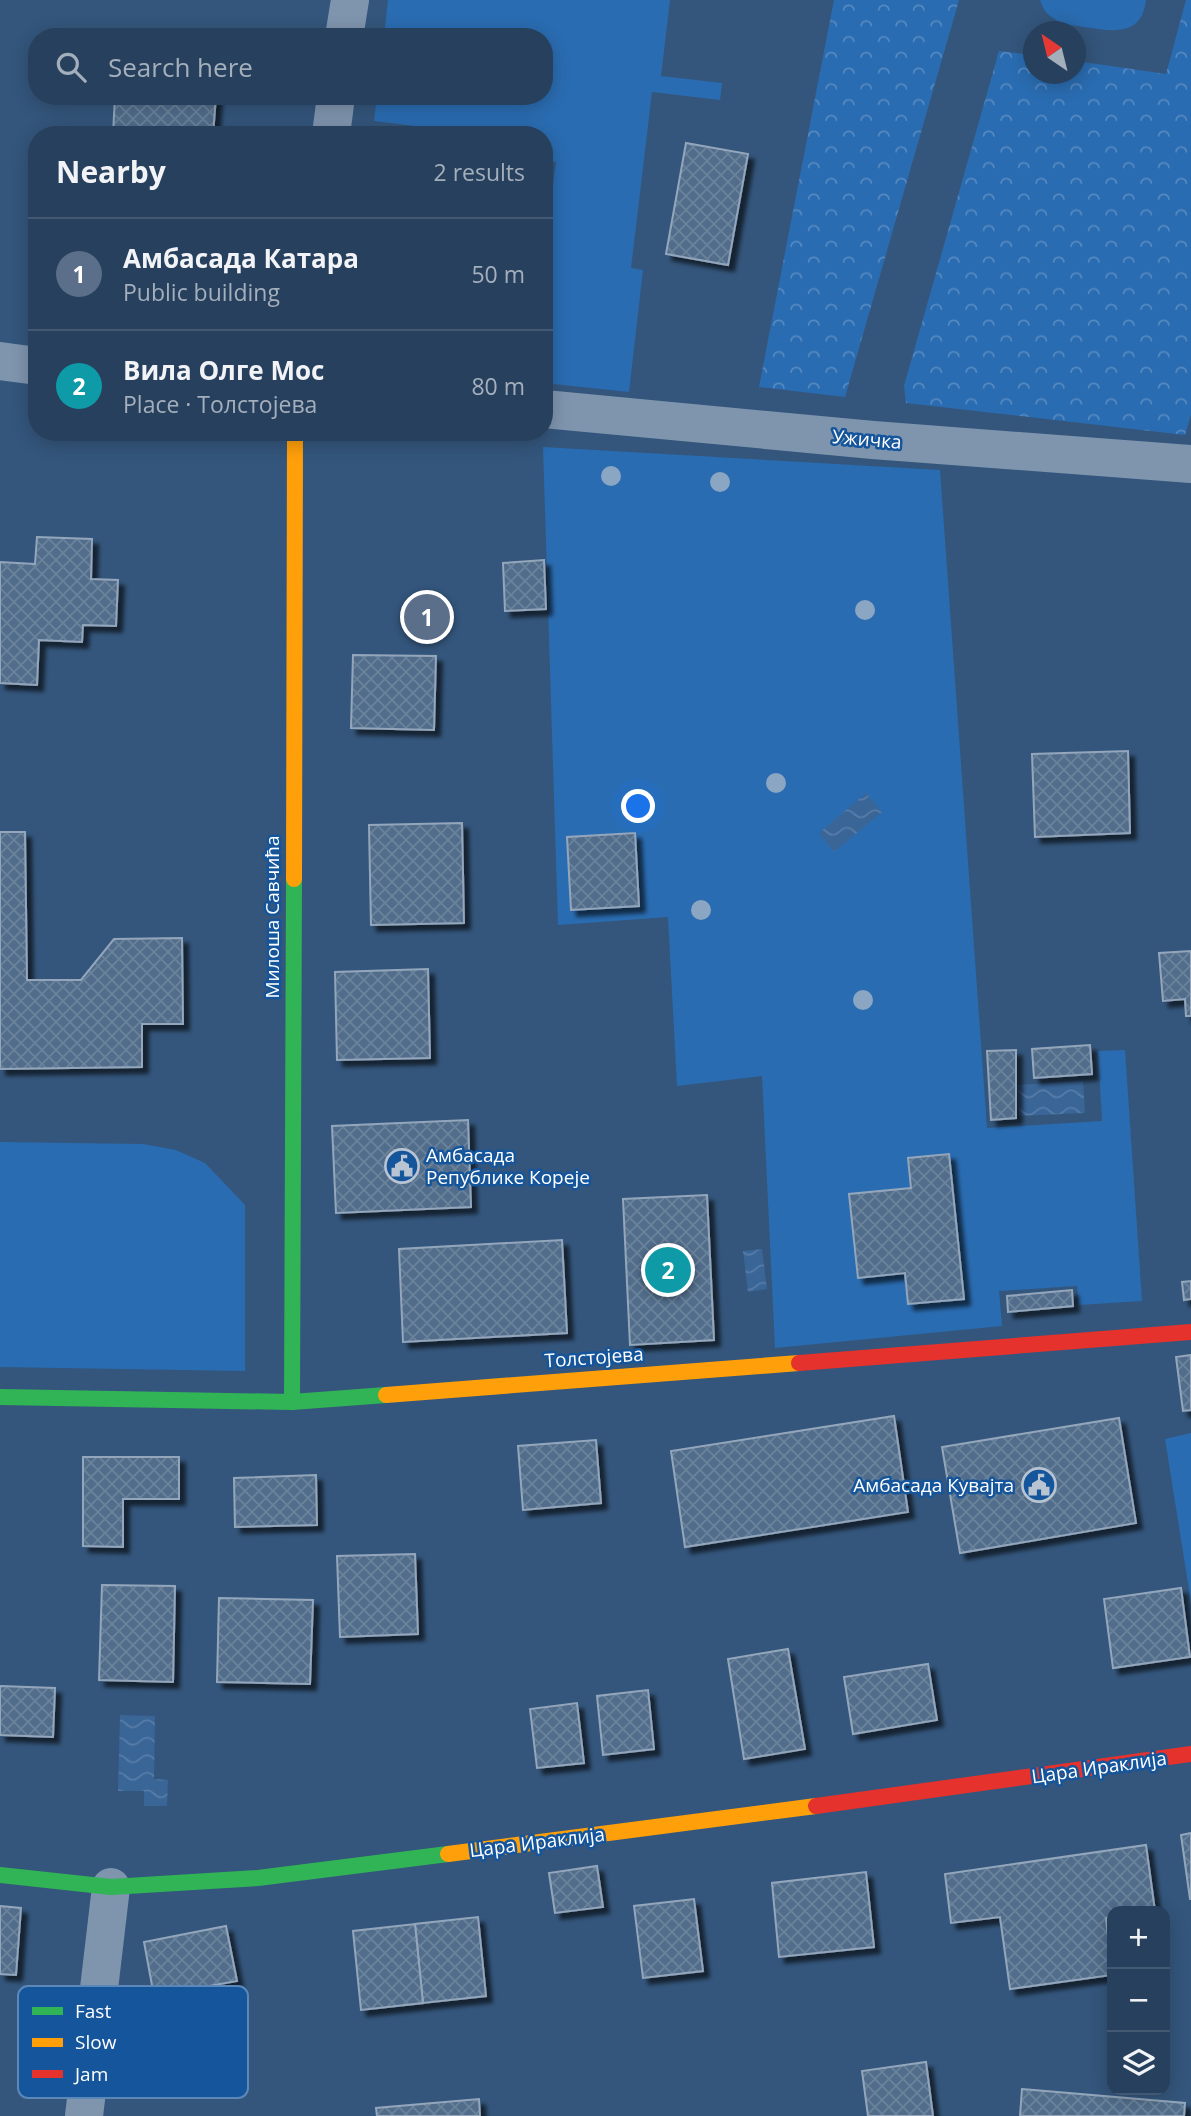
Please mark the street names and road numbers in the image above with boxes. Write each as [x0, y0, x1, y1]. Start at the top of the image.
street label: Ужичка [831, 423, 903, 455]
street label: Милоша Савчића [259, 835, 285, 999]
street label: Толстојева [544, 1341, 644, 1373]
street label: Цара Ираклија [1030, 1745, 1168, 1789]
street label: Цара Ираклија [468, 1821, 606, 1863]

